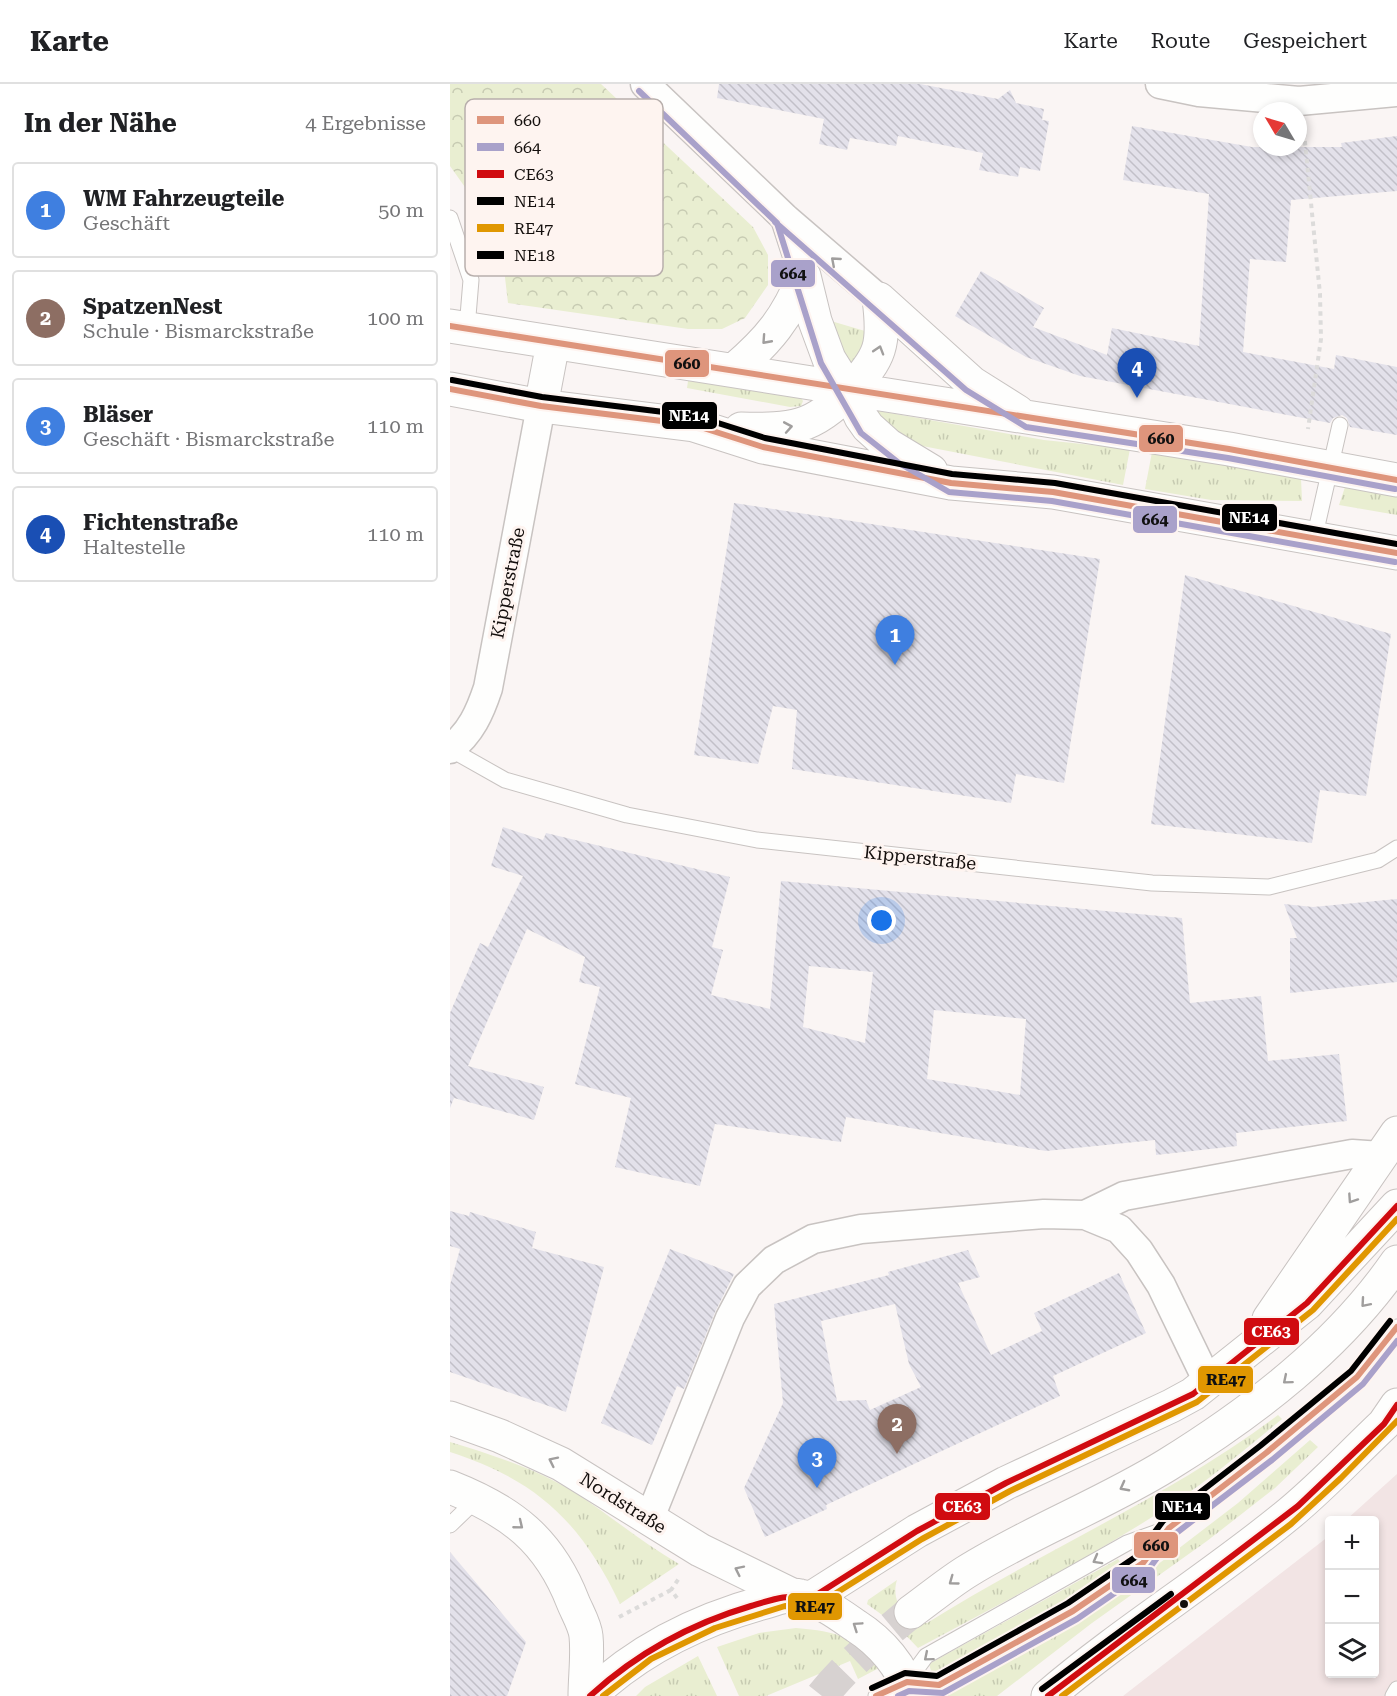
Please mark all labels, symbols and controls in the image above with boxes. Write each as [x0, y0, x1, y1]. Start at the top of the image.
text: Karte [30, 25, 109, 58]
text: Karte [1063, 29, 1118, 53]
text: Route [1151, 29, 1210, 53]
text: Gespeichert [1243, 29, 1367, 53]
legend [465, 99, 663, 276]
north arrow [1253, 102, 1307, 156]
text: In der Nähe [24, 108, 177, 138]
text: 4 Ergebnisse [305, 111, 426, 135]
text: 660 [514, 111, 541, 130]
text: 664 [514, 138, 541, 157]
text: CE63 [514, 165, 554, 184]
text: WM Fahrzeugteile [83, 186, 284, 211]
text: NE14 [514, 192, 555, 211]
text: 1 [40, 198, 51, 222]
text: 50 m [378, 198, 424, 222]
text: Geschäft [83, 211, 170, 235]
text: RE47 [514, 219, 553, 238]
text: NE18 [514, 246, 555, 265]
one-way arrow [831, 257, 842, 268]
line badge: 664 [770, 259, 816, 288]
text: 664 [780, 264, 806, 283]
text: SpatzenNest [83, 294, 222, 319]
text: 2 [40, 306, 51, 330]
text: 100 m [367, 306, 424, 330]
text: Schule · Bismarckstraße [83, 319, 314, 343]
one-way arrow [762, 333, 773, 344]
one-way arrow [872, 345, 884, 356]
pin: 4 [1118, 348, 1156, 398]
line badge: 660 [664, 349, 710, 378]
text: 660 [674, 354, 700, 373]
line badge: NE14 [661, 401, 718, 430]
text: Bläser [83, 402, 153, 427]
text: NE14 [669, 406, 709, 425]
text: 3 [40, 414, 51, 438]
text: 110 m [367, 414, 424, 438]
one-way arrow [783, 421, 793, 434]
line badge: 660 [1138, 424, 1184, 453]
text: Geschäft · Bismarckstraße [83, 427, 335, 451]
text: 660 [1148, 429, 1174, 448]
line badge: NE14 [1221, 503, 1278, 532]
line badge: 664 [1132, 505, 1178, 534]
text: NE14 [1229, 508, 1269, 527]
text: Fichtenstraße [83, 510, 238, 535]
text: 664 [1142, 510, 1168, 529]
text: 4 [40, 522, 51, 546]
text: 110 m [367, 522, 424, 546]
street label: Kipperstraße [486, 525, 529, 640]
text: Haltestelle [83, 535, 186, 559]
pin: 1 [876, 616, 914, 665]
street label: Kipperstraße [863, 841, 977, 874]
your location [867, 906, 896, 935]
one-way arrow [1348, 1192, 1359, 1203]
one-way arrow [1361, 1296, 1372, 1307]
line badge: CE63 [1243, 1317, 1300, 1346]
text: CE63 [1251, 1322, 1291, 1341]
line badge: RE47 [1197, 1365, 1254, 1394]
text: RE47 [1206, 1370, 1246, 1389]
one-way arrow [1283, 1373, 1294, 1384]
pin: 2 [878, 1404, 916, 1454]
pin: 3 [798, 1438, 836, 1488]
one-way arrow [548, 1456, 559, 1468]
street label: Nordstraße [576, 1468, 670, 1537]
one-way arrow [1120, 1480, 1131, 1491]
line badge: CE63 [934, 1492, 991, 1521]
line badge: NE14 [1154, 1492, 1211, 1521]
text: CE63 [942, 1497, 982, 1516]
text: NE14 [1162, 1497, 1202, 1516]
map controls [1325, 1516, 1379, 1678]
button: + [1325, 1516, 1379, 1570]
one-way arrow [512, 1518, 523, 1529]
line badge: 660 [1133, 1531, 1179, 1559]
text: 660 [1143, 1536, 1169, 1555]
one-way arrow [1093, 1553, 1103, 1564]
one-way arrow [735, 1565, 746, 1577]
line badge: 664 [1111, 1566, 1156, 1594]
button: − [1325, 1570, 1379, 1624]
text: 664 [1121, 1571, 1147, 1590]
one-way arrow [949, 1574, 960, 1585]
line badge: RE47 [787, 1592, 843, 1621]
text: RE47 [795, 1597, 835, 1616]
unlabelled marker [1178, 1598, 1190, 1610]
one-way arrow [852, 1622, 863, 1633]
button: layers [1325, 1624, 1379, 1678]
one-way arrow [924, 1650, 935, 1661]

